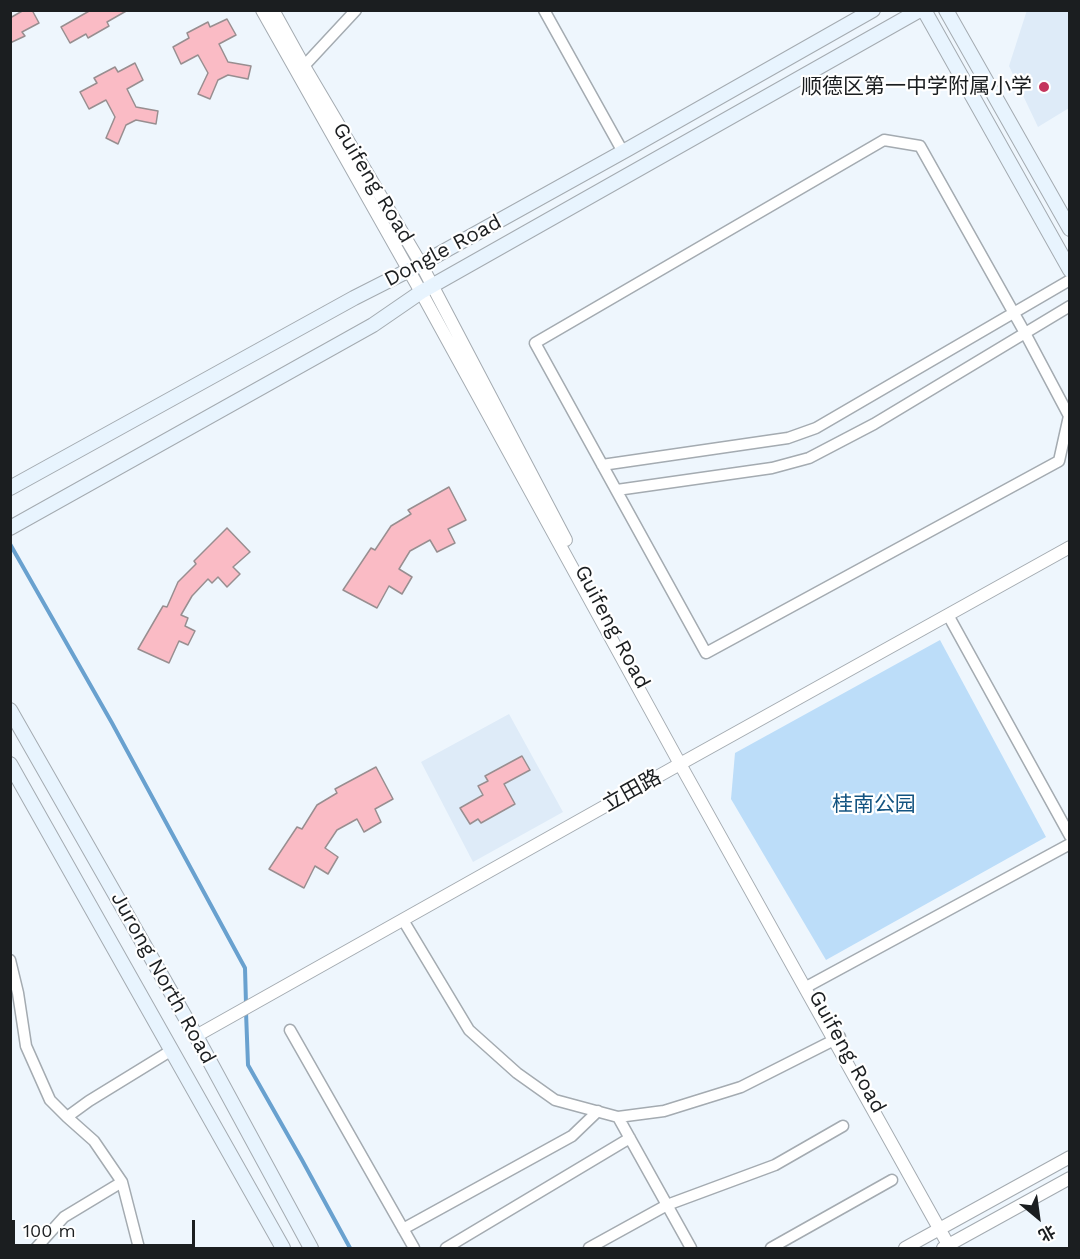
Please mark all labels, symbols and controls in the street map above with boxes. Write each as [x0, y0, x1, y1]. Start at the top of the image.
place label: 顺德区第一中学附属小学 [801, 74, 1032, 100]
marker: 顺德区第一中学附属小学 [1037, 80, 1051, 94]
street label: Guifeng Road [327, 118, 419, 248]
street label: Dongle Road [380, 210, 506, 292]
street label: Guifeng Road [569, 561, 655, 693]
street label: 立田路 [598, 765, 666, 817]
park label: 桂南公园 [832, 792, 916, 818]
street label: Jurong North Road [105, 888, 221, 1068]
street label: Guifeng Road [803, 986, 891, 1118]
north arrow [1008, 1187, 1068, 1247]
scale bar [15, 1208, 198, 1246]
text: 100 m [23, 1220, 76, 1241]
text: 北 [1035, 1221, 1059, 1245]

